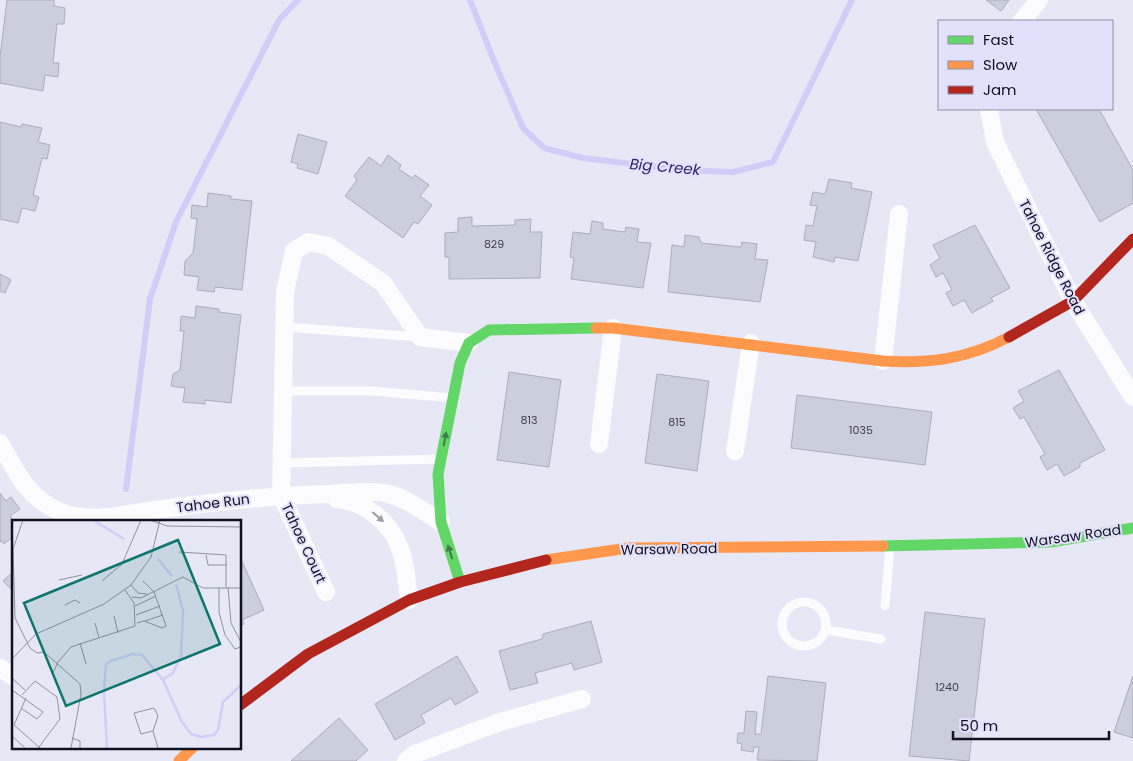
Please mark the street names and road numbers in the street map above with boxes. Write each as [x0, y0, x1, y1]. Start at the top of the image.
street label: Tahoe Ridge Road [1014, 196, 1090, 318]
street label: Tahoe Run [175, 489, 251, 517]
street label: Tahoe Court [277, 500, 331, 586]
street label: Warsaw Road [1024, 519, 1122, 553]
street label: Warsaw Road [620, 538, 718, 560]

